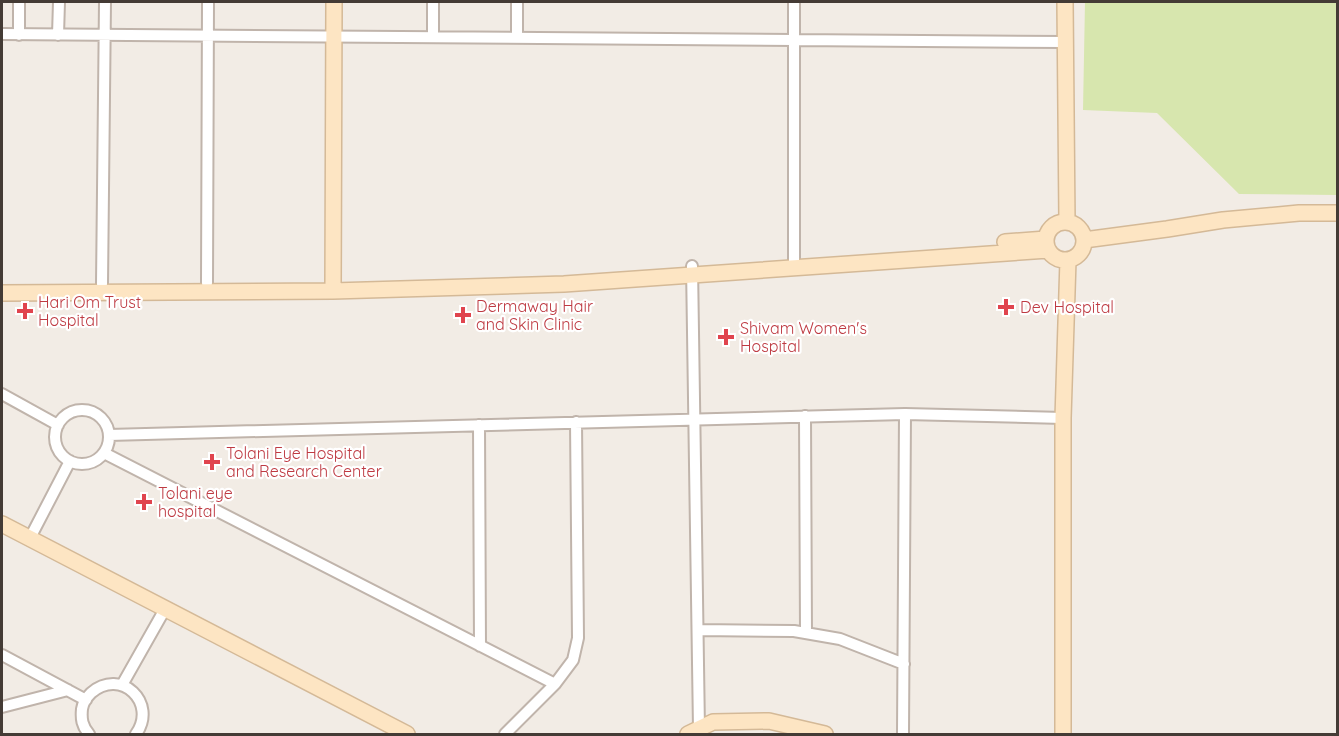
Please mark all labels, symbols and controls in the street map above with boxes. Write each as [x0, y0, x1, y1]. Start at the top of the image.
place label: Hari Om Trust Hospital [38, 292, 141, 330]
place label: Dermaway Hair and Skin Clinic [476, 296, 593, 334]
place label: Dev Hospital [1020, 297, 1114, 317]
marker: Dev Hospital [997, 298, 1015, 316]
marker: Hari Om Trust Hospital [16, 302, 34, 320]
marker: Dermaway Hair and Skin Clinic [454, 306, 472, 324]
place label: Shivam Women's Hospital [740, 318, 867, 356]
marker: Shivam Women's Hospital [717, 328, 735, 346]
place label: Tolani Eye Hospital and Research Center [226, 443, 382, 481]
marker: Tolani Eye Hospital and Research Center [203, 453, 221, 471]
place label: Tolani eye hospital [158, 483, 233, 521]
marker: Tolani eye hospital [135, 493, 153, 511]

